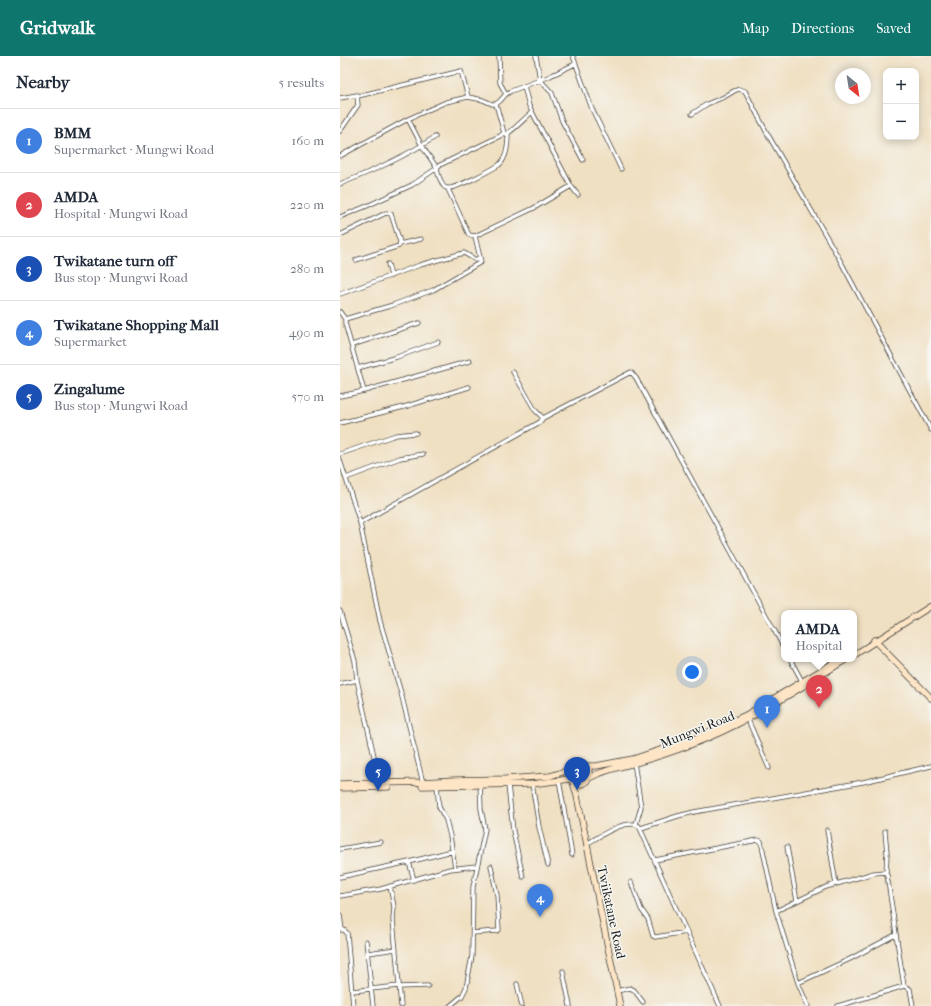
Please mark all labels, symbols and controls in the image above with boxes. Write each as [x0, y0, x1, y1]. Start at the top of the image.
text: Gridwalk [20, 17, 95, 39]
text: Map [742, 20, 769, 37]
text: Directions [791, 20, 854, 37]
text: Saved [876, 20, 911, 37]
north arrow [835, 68, 871, 104]
map controls [883, 68, 919, 140]
button: + [883, 68, 919, 104]
text: Nearby [16, 72, 70, 92]
text: 5 results [279, 75, 324, 90]
button: − [883, 104, 919, 140]
text: BMM [54, 124, 91, 142]
text: 1 [27, 133, 31, 148]
text: 160 m [292, 133, 324, 148]
text: Supermarket · Mungwi Road [54, 142, 214, 157]
text: AMDA [54, 188, 98, 206]
text: 2 [26, 197, 32, 212]
text: 220 m [290, 197, 324, 212]
text: Hospital · Mungwi Road [54, 206, 188, 221]
text: Twikatane turn off [54, 252, 174, 270]
text: 3 [26, 261, 32, 276]
text: 280 m [290, 261, 324, 276]
text: Bus stop · Mungwi Road [54, 270, 188, 285]
text: Twikatane Shopping Mall [54, 316, 219, 334]
text: 4 [25, 325, 33, 340]
text: 490 m [289, 325, 324, 340]
text: Supermarket [54, 334, 127, 349]
text: Zingalume [54, 380, 125, 398]
text: 5 [26, 389, 32, 404]
text: 570 m [291, 389, 324, 404]
text: Bus stop · Mungwi Road [54, 398, 188, 413]
popup [781, 610, 857, 662]
text: AMDA [796, 620, 840, 638]
text: Hospital [796, 638, 842, 653]
your location [682, 662, 702, 682]
pin: 2 [806, 675, 832, 708]
pin: 1 [754, 695, 780, 728]
street label: Mungwi Road [658, 707, 738, 751]
pin: 3 [564, 757, 590, 790]
pin: 5 [365, 758, 391, 791]
street label: Twiikatane Road [594, 864, 629, 961]
pin: 4 [527, 884, 553, 917]

